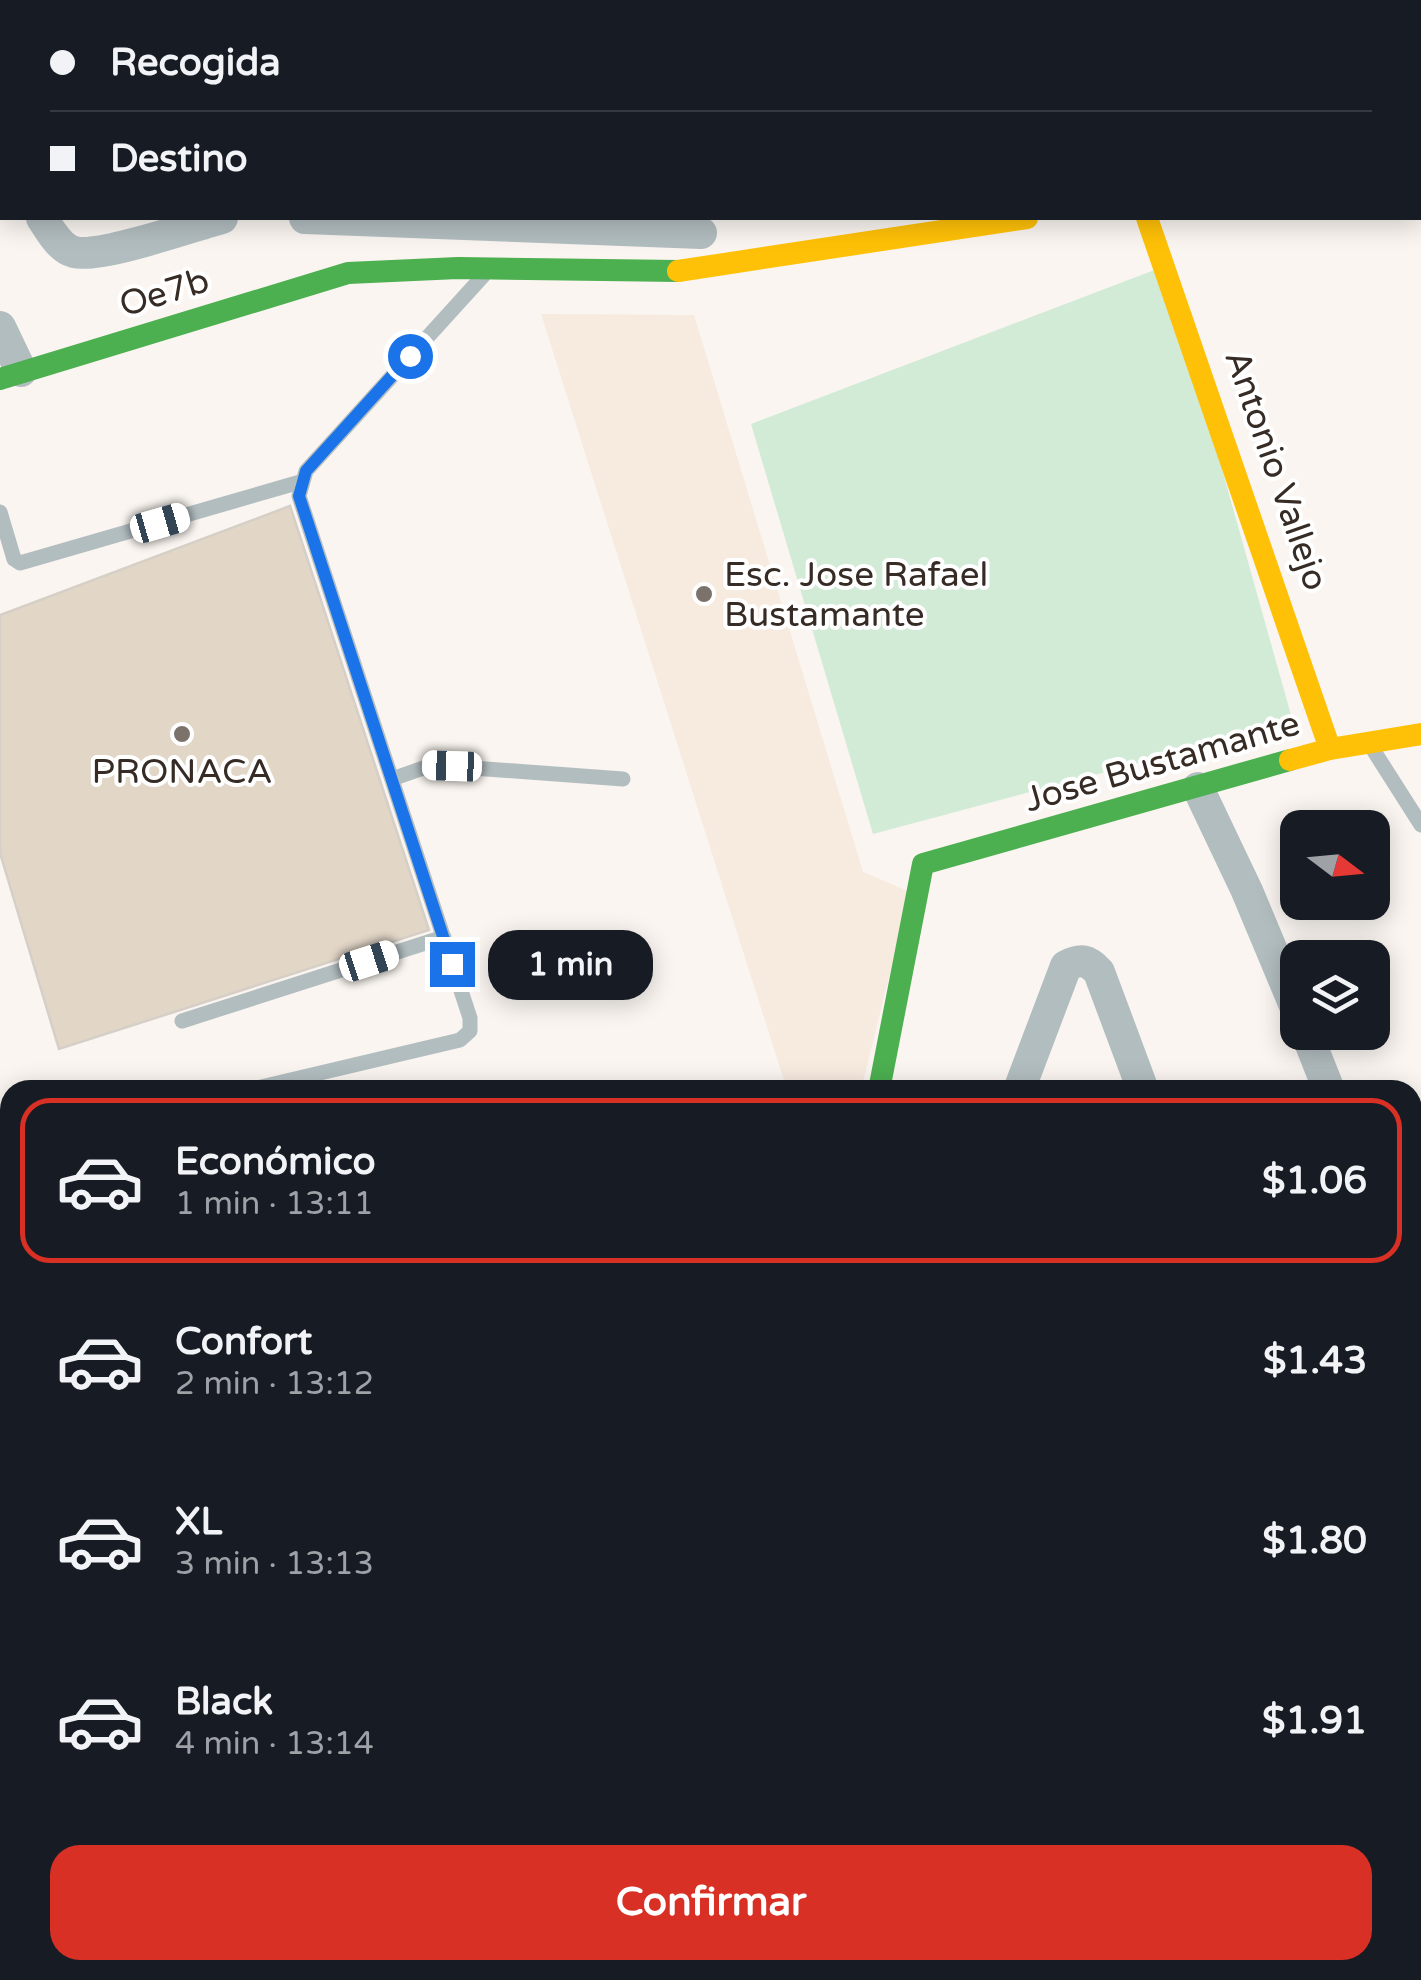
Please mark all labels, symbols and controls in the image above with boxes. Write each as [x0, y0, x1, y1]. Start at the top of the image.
text: Recogida [110, 40, 281, 86]
text: Destino [110, 136, 248, 182]
street label: Oe7b [114, 259, 214, 326]
route start [388, 334, 433, 379]
street label: Antonio Vallejo [1215, 345, 1337, 596]
car [127, 500, 193, 546]
place label: Esc. Jose Rafael Bustamante [724, 554, 988, 636]
marker: Esc. Jose Rafael Bustamante [693, 583, 715, 605]
street label: Jose Bustamante [1020, 703, 1305, 821]
marker: PRONACA [171, 723, 193, 745]
car [421, 750, 483, 782]
place label: PRONACA [91, 751, 273, 793]
north arrow [1280, 810, 1390, 920]
map controls [1280, 810, 1390, 1050]
callout: 1 min [487, 929, 652, 999]
car [336, 937, 402, 985]
button: layers [1280, 940, 1390, 1050]
route end [430, 942, 475, 987]
text: 1 min [528, 946, 613, 984]
icon: car [55, 1136, 145, 1226]
text: Económico [175, 1139, 376, 1185]
text: $1.06 [1262, 1158, 1367, 1204]
text: 1 min · 13:11 [175, 1185, 374, 1223]
icon: car [55, 1316, 145, 1406]
text: Confort [175, 1319, 312, 1365]
text: $1.43 [1263, 1338, 1367, 1384]
text: 2 min · 13:12 [175, 1365, 374, 1403]
icon: car [55, 1496, 145, 1586]
text: XL [175, 1499, 222, 1545]
text: $1.80 [1262, 1518, 1367, 1564]
text: 3 min · 13:13 [175, 1545, 374, 1583]
icon: car [55, 1676, 145, 1766]
text: Black [175, 1679, 273, 1725]
text: $1.91 [1262, 1698, 1367, 1744]
text: 4 min · 13:14 [175, 1725, 374, 1763]
button: Confirmar [50, 1845, 1372, 1960]

